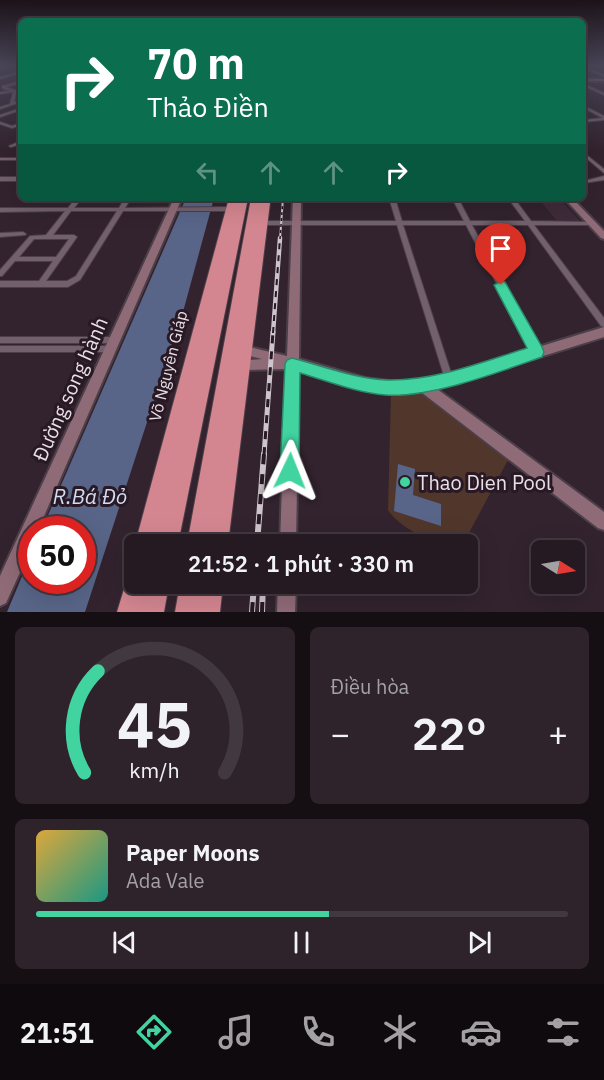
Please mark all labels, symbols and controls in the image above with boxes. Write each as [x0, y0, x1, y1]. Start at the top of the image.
text: 70 m [147, 36, 245, 91]
icon: right [48, 42, 126, 120]
text: Thảo Điền [147, 89, 269, 124]
icon: left [191, 156, 224, 189]
icon: ahead [254, 156, 287, 189]
icon: ahead [317, 156, 350, 189]
icon: right [380, 156, 413, 189]
pin [475, 223, 526, 285]
icon: arrive [484, 232, 517, 265]
street label: Võ Nguyên Giáp [145, 309, 191, 423]
street label: Đường song hành [26, 313, 114, 465]
position arrow [258, 439, 322, 503]
place label: Thao Dien Pool [417, 469, 551, 496]
marker: Thao Dien Pool [398, 475, 412, 489]
water label: R.Bá Đỏ [53, 482, 127, 510]
speed limit sign: 50 [18, 516, 96, 594]
north arrow [531, 540, 585, 594]
map controls [531, 540, 585, 594]
text: 21:52 · 1 phút · 330 m [188, 549, 414, 578]
text: Điều hòa [331, 673, 409, 700]
text: 45 [117, 683, 192, 764]
text: 22° [412, 704, 487, 762]
text: − [331, 712, 350, 755]
text: + [548, 712, 568, 755]
text: km/h [130, 756, 180, 784]
text: Paper Moons [126, 838, 259, 867]
text: Ada Vale [126, 867, 205, 894]
icon: previous [108, 926, 141, 959]
icon: pause [285, 926, 318, 959]
icon: next [463, 926, 496, 959]
icon: directions [133, 1011, 175, 1053]
icon: music [215, 1011, 257, 1053]
icon: phone [297, 1011, 339, 1053]
icon: climate [379, 1011, 421, 1053]
icon: car [460, 1011, 502, 1053]
icon: filters [542, 1011, 584, 1053]
text: 21:51 [20, 1015, 94, 1050]

